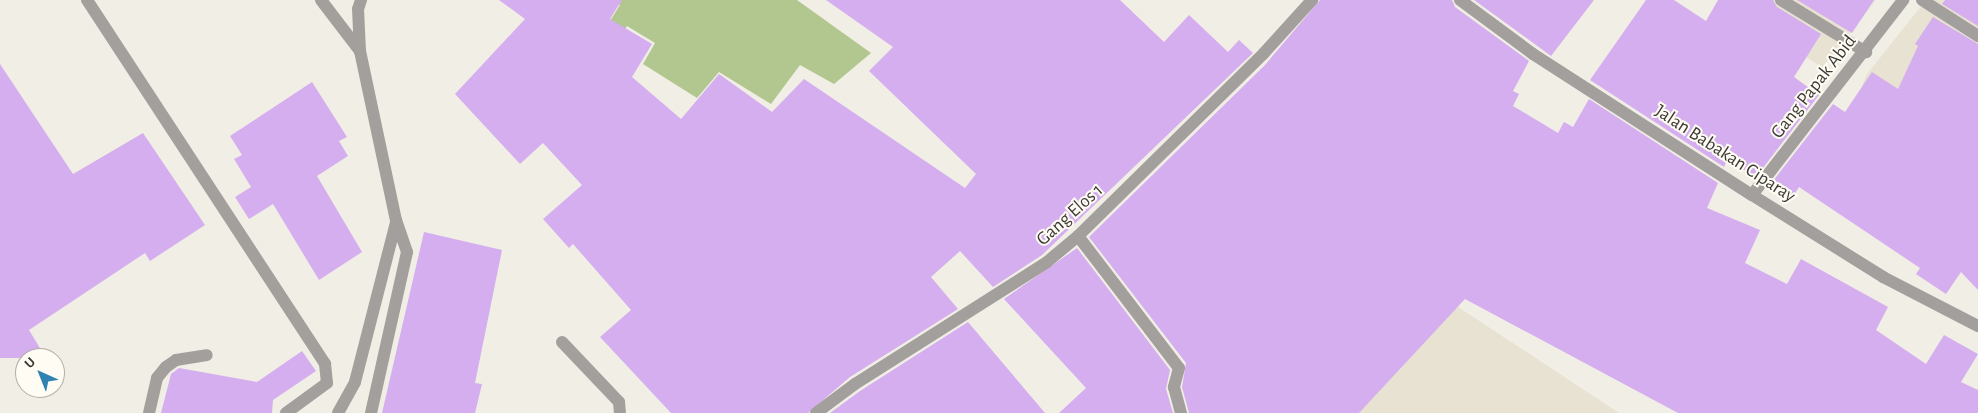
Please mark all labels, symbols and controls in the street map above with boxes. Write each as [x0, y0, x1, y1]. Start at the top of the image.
street label: Gang Papak Abid [1766, 30, 1862, 144]
street label: Jalan Babakan Ciparay [1650, 100, 1800, 208]
street label: Gang Elos 1 [1032, 179, 1108, 251]
north arrow [15, 348, 65, 398]
text: U [22, 355, 38, 371]

